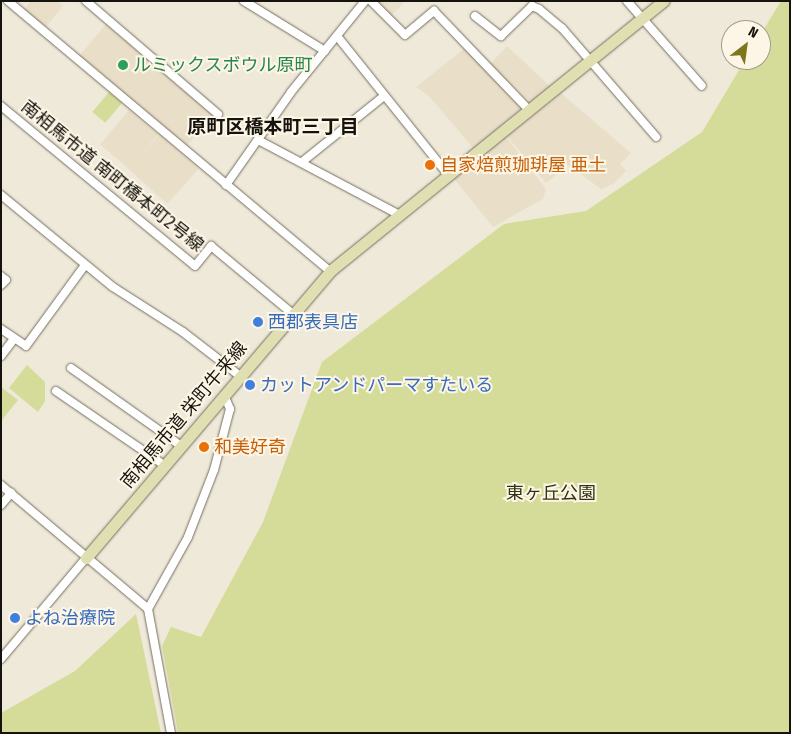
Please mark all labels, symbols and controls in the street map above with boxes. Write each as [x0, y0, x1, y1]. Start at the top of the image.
north arrow [721, 20, 771, 70]
text: N [745, 23, 761, 42]
place label: ルミックスボウル原町 [133, 54, 313, 76]
marker: ルミックスボウル原町 [117, 59, 129, 71]
street label: 南相馬市道 南町橋本町2号線 [17, 96, 207, 256]
district label: 原町区橋本町三丁目 [188, 116, 358, 138]
place label: 自家焙煎珈琲屋 亜土 [440, 154, 606, 176]
marker: 自家焙煎珈琲屋 亜土 [424, 159, 436, 171]
place label: 西郡表具店 [268, 311, 358, 333]
marker: 西郡表具店 [252, 316, 264, 328]
street label: 南相馬市道 栄町牛来線 [117, 337, 251, 493]
place label: カットアンドパーマすたいる [260, 374, 494, 396]
marker: カットアンドパーマすたいる [244, 379, 256, 391]
place label: 和美好奇 [214, 436, 286, 458]
marker: 和美好奇 [198, 441, 210, 453]
park label: 東ヶ丘公園 [506, 482, 596, 504]
place label: よね治療院 [25, 607, 115, 629]
marker: よね治療院 [9, 612, 21, 624]

